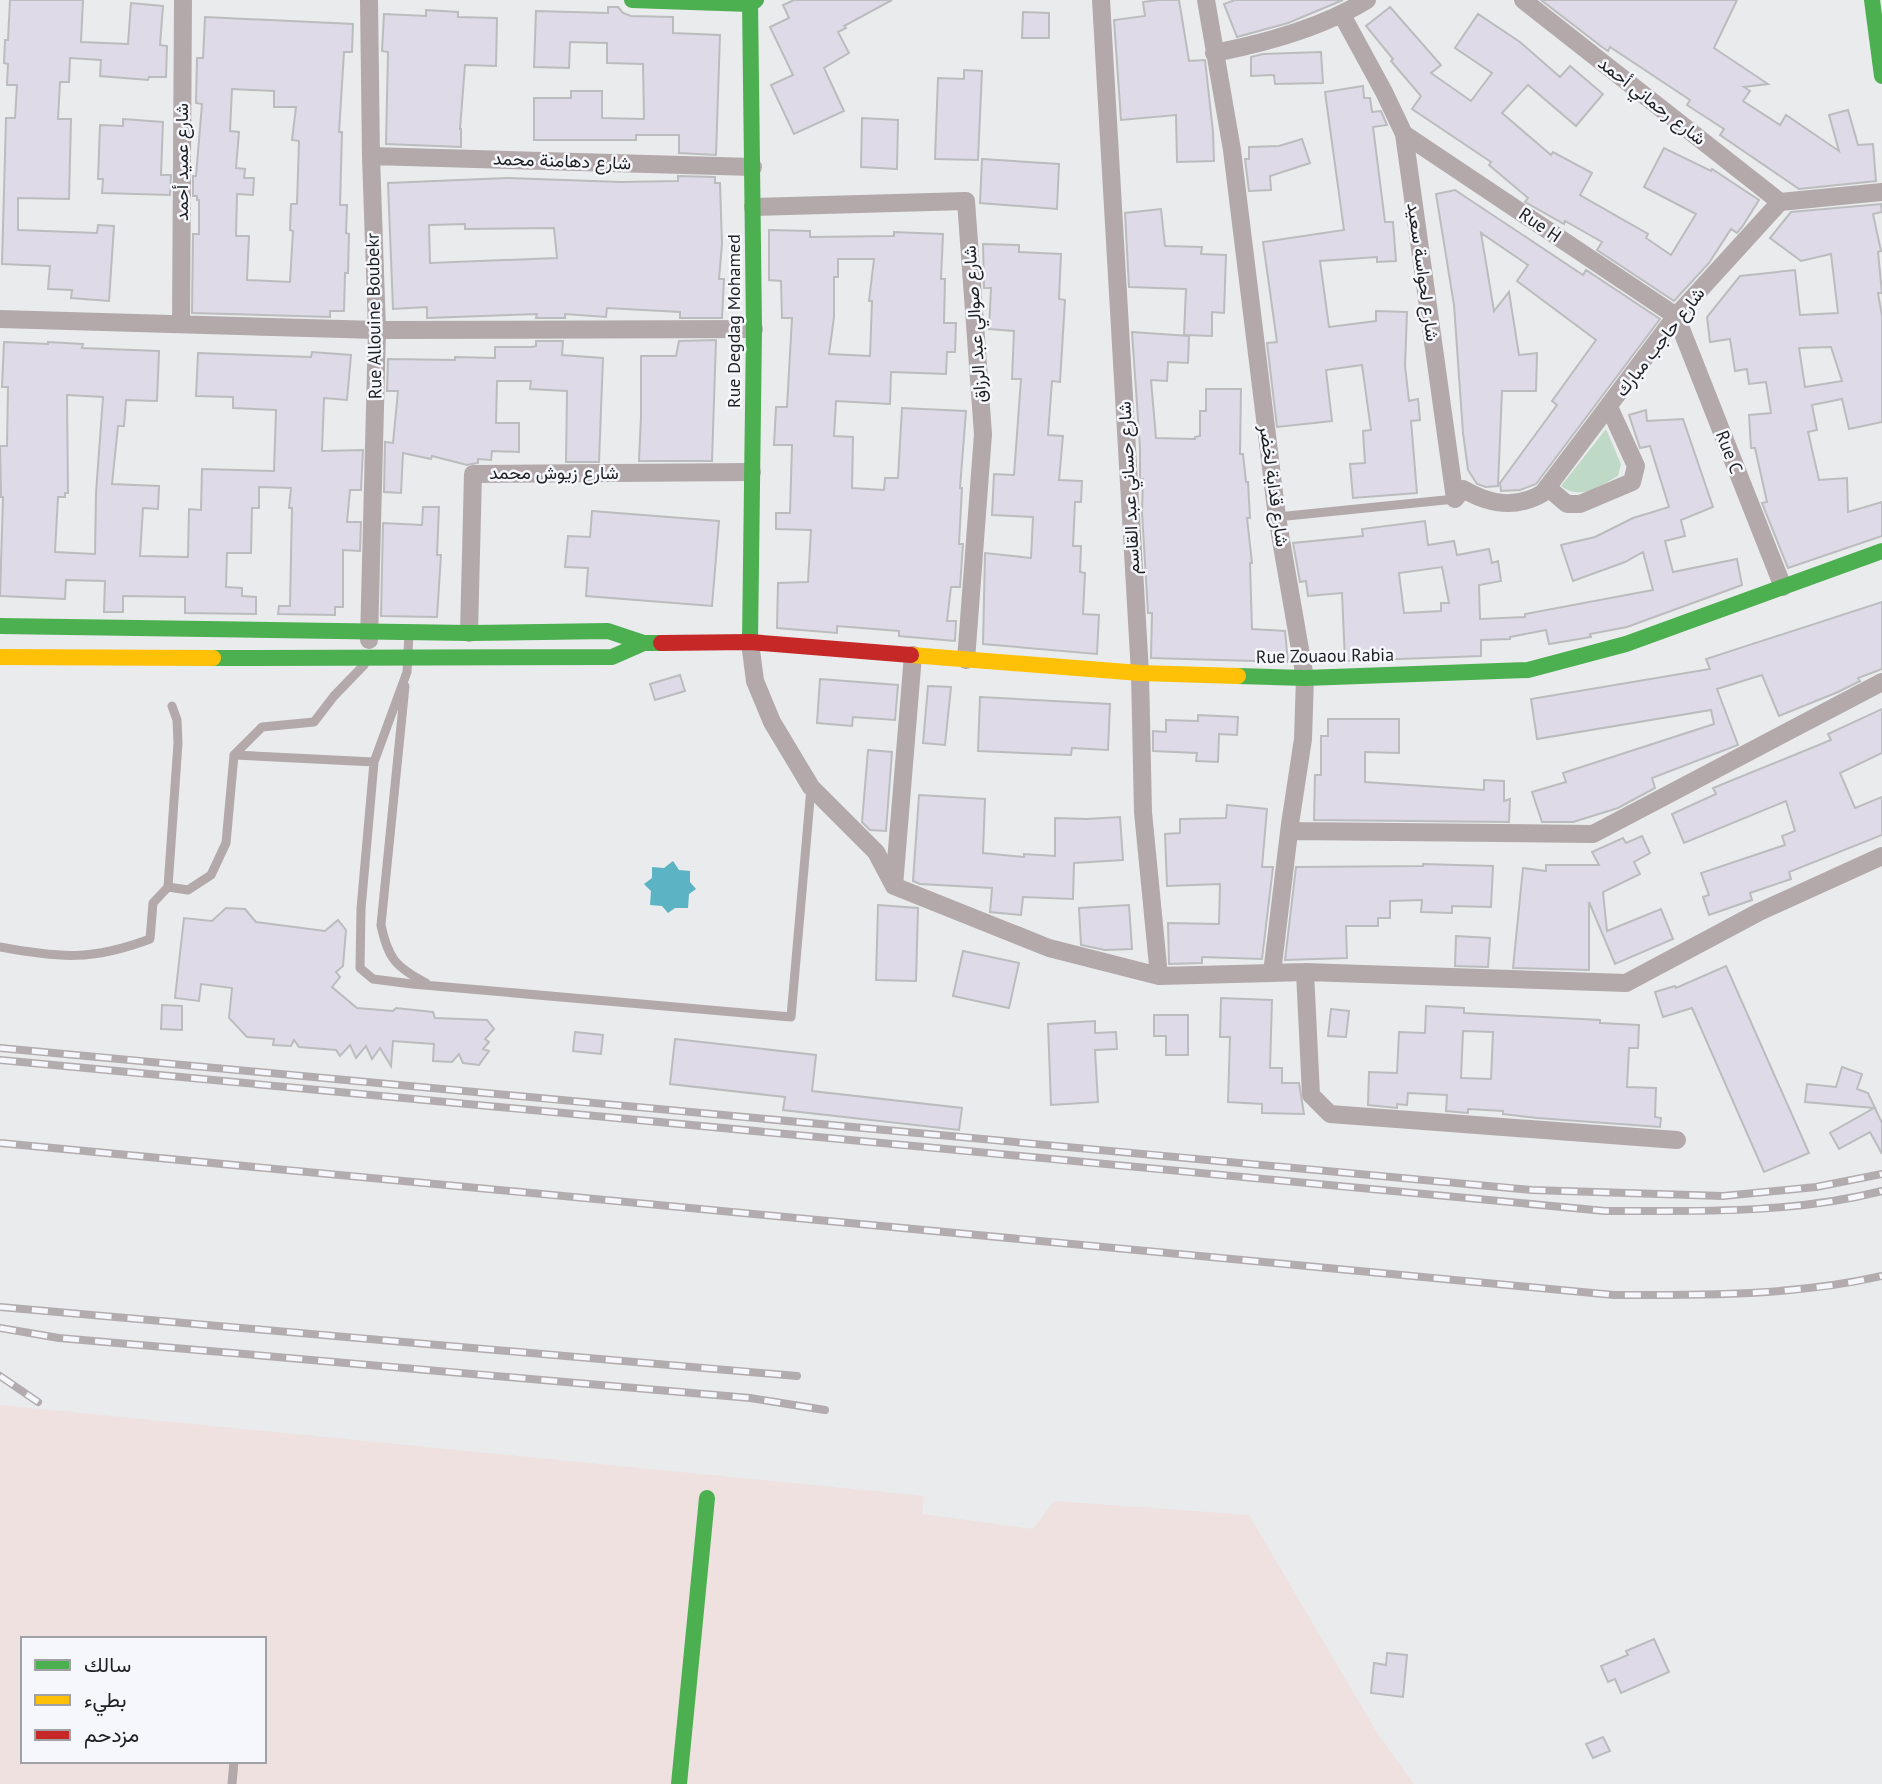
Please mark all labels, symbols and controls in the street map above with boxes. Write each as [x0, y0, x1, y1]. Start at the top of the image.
street label: شارع رحماني أحمد [1591, 51, 1711, 153]
street label: شارع عميد أحمد [170, 103, 194, 221]
street label: شارع دهامنة محمد [492, 147, 632, 175]
street label: شارع لحواسة سعيد [1401, 201, 1445, 343]
street label: Rue H [1515, 202, 1566, 247]
street label: Rue Allouine Boubekr [361, 233, 386, 399]
street label: Rue Degdag Mohamed [722, 234, 745, 408]
street label: شارع صوالي عبد الرزاق [958, 244, 995, 403]
street label: شارع حاجب مبارك [1610, 282, 1710, 402]
street label: شارع حساني عبد القاسم [1112, 401, 1149, 575]
street label: شارع قداية لخضر [1253, 423, 1294, 548]
street label: Rue C [1711, 427, 1748, 477]
street label: شارع زيوش محمد [489, 461, 619, 485]
street label: Rue Zouaou Rabia [1256, 643, 1394, 668]
legend [21, 1637, 266, 1763]
text: سالك [84, 1651, 131, 1678]
text: بطيء [84, 1686, 127, 1717]
text: مزدحم [84, 1721, 139, 1749]

